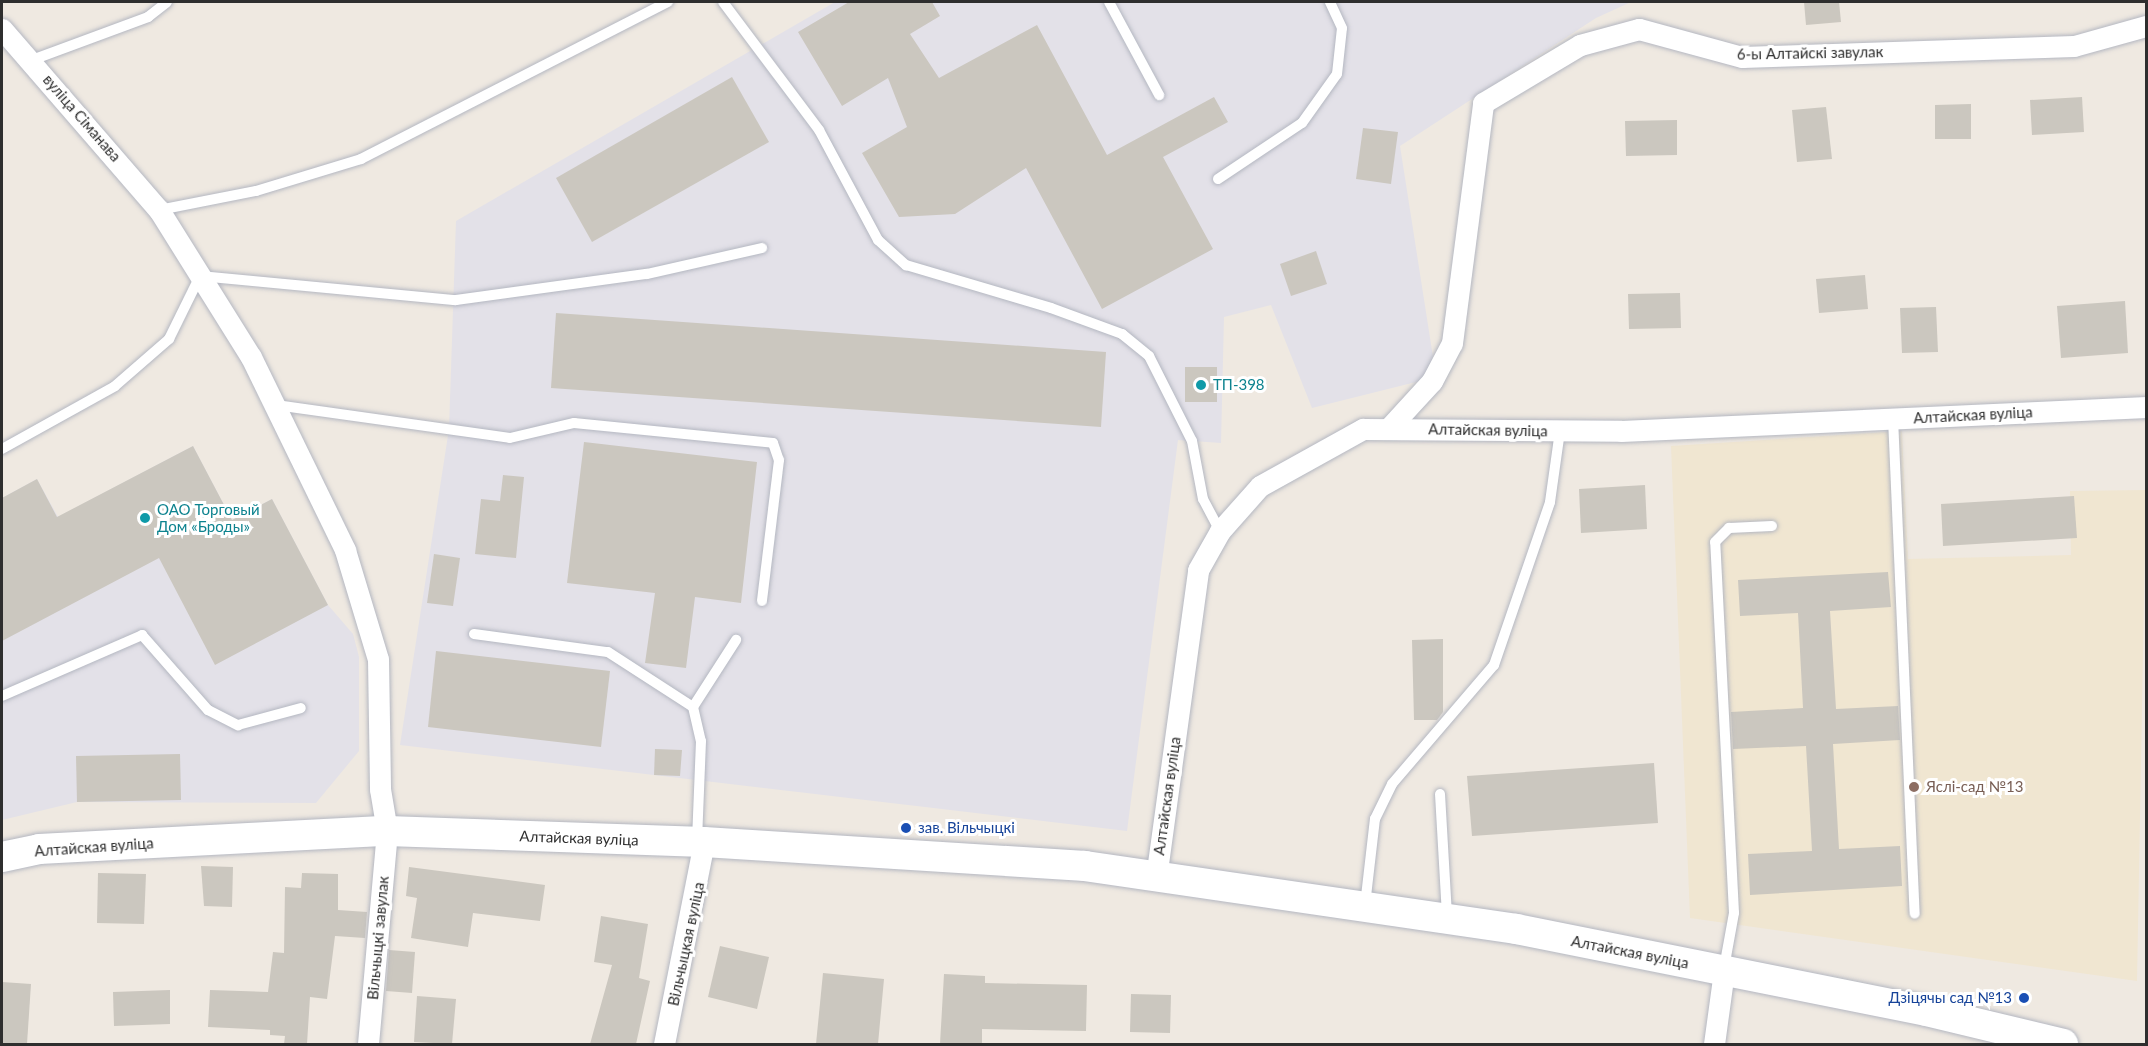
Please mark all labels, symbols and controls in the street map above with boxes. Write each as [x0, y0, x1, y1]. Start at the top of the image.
street label: 6-ы Алтайскі завулак [1737, 43, 1883, 63]
street label: вуліца Сіманава [39, 71, 125, 165]
place label: ТП-398 [1213, 376, 1265, 394]
marker: ТП-398 [1194, 378, 1208, 392]
street label: Алтайская вуліца [1913, 403, 2033, 427]
street label: Алтайская вуліца [1428, 420, 1548, 440]
place label: ОАО Торговый Дом «Броды» [157, 500, 260, 535]
marker: ОАО Торговый Дом «Броды» [138, 511, 152, 525]
street label: Алтайская вуліца [1150, 736, 1184, 856]
place label: Яслі-сад №13 [1926, 778, 2023, 796]
marker: Яслі-сад №13 [1907, 780, 1921, 794]
place label: зав. Вільчыцкі [918, 819, 1015, 837]
marker: зав. Вільчыцкі [899, 821, 913, 835]
street label: Алтайская вуліца [519, 827, 639, 849]
street label: Алтайская вуліца [34, 834, 154, 860]
street label: Вільчыцкі завулак [364, 875, 392, 1001]
street label: Вільчыцкая вуліца [664, 880, 708, 1008]
street label: Алтайская вуліца [1570, 932, 1690, 972]
place label: Дзіцячы сад №13 [1889, 989, 2012, 1007]
marker: Дзіцячы сад №13 [2017, 991, 2031, 1005]

